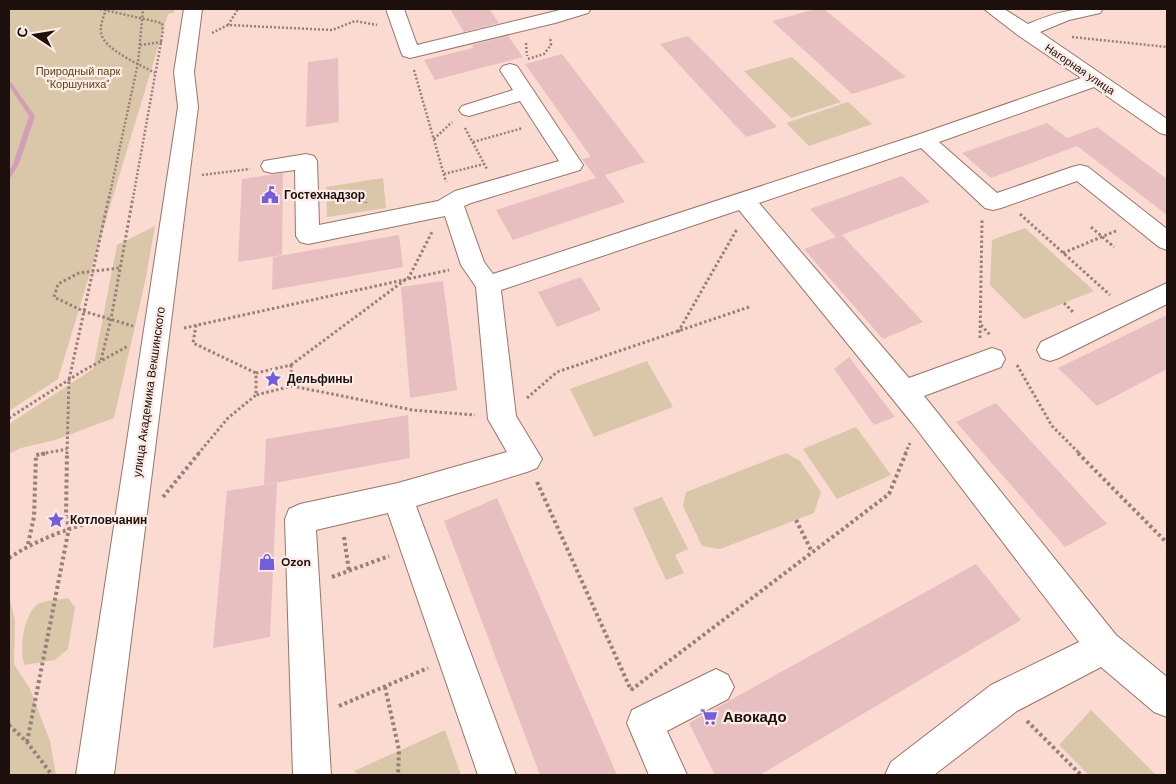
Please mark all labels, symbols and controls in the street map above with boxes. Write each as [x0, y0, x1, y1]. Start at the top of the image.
north arrow [10, 10, 60, 60]
text: С [12, 25, 32, 39]
street label: Нагорная улица [1042, 40, 1118, 98]
park label: Природный парк "Коршуниха" [36, 64, 121, 91]
public building icon: Гостехнадзор [260, 185, 280, 205]
place label: Гостехнадзор [284, 187, 365, 203]
street label: улица Академика Векшинского [129, 305, 169, 478]
place icon: Дельфины [263, 369, 283, 389]
place label: Дельфины [287, 371, 353, 387]
place icon: Котловчанин [46, 510, 66, 530]
place label: Котловчанин [70, 512, 147, 528]
shop icon: Ozon [257, 552, 277, 572]
place label: Ozon [281, 554, 311, 570]
supermarket icon: Авокадо [699, 707, 719, 727]
place label: Авокадо [723, 707, 787, 727]

